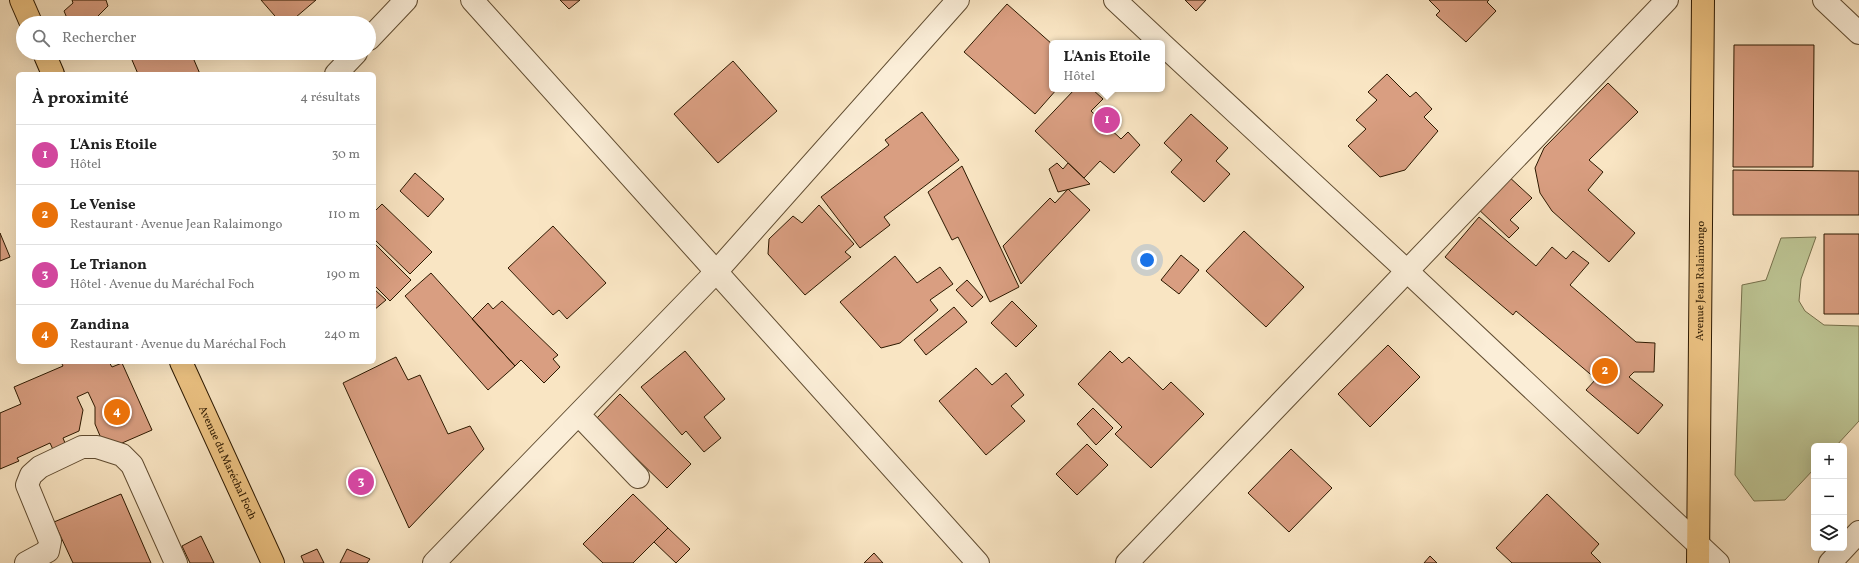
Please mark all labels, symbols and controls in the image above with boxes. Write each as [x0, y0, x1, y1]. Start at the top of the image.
search box [16, 16, 376, 60]
icon: search [30, 27, 52, 49]
text: Rechercher [62, 28, 136, 49]
popup [1049, 40, 1165, 92]
text: L'Anis Etoile [1064, 47, 1150, 68]
text: Hôtel [1064, 68, 1095, 86]
text: À proximité [32, 87, 129, 110]
text: 4 résultats [300, 89, 360, 107]
pin: 1 [1094, 105, 1120, 135]
text: L'Anis Etoile [70, 135, 157, 156]
text: 1 [42, 146, 48, 164]
text: 30 m [332, 146, 360, 164]
text: Hôtel [70, 156, 101, 174]
text: Le Venise [70, 195, 136, 216]
text: 2 [42, 206, 48, 224]
text: 110 m [328, 206, 360, 224]
text: Restaurant · Avenue Jean Ralaimongo [70, 216, 283, 234]
street label: Avenue Jean Ralaimongo [1692, 221, 1709, 341]
your location [1137, 250, 1157, 270]
text: Le Trianon [70, 255, 147, 276]
text: 3 [42, 266, 48, 284]
text: 190 m [326, 266, 360, 284]
text: Hôtel · Avenue du Maréchal Foch [70, 276, 255, 294]
text: Zandina [70, 315, 129, 336]
text: 4 [41, 326, 49, 344]
text: 240 m [324, 326, 360, 344]
text: Restaurant · Avenue du Maréchal Foch [70, 336, 286, 354]
pin: 2 [1592, 356, 1618, 386]
pin: 4 [104, 397, 130, 427]
street label: Avenue du Maréchal Foch [195, 404, 260, 523]
map controls [1811, 443, 1847, 551]
button: + [1811, 443, 1847, 479]
pin: 3 [348, 467, 374, 497]
button: − [1811, 479, 1847, 515]
button: layers [1811, 515, 1847, 551]

